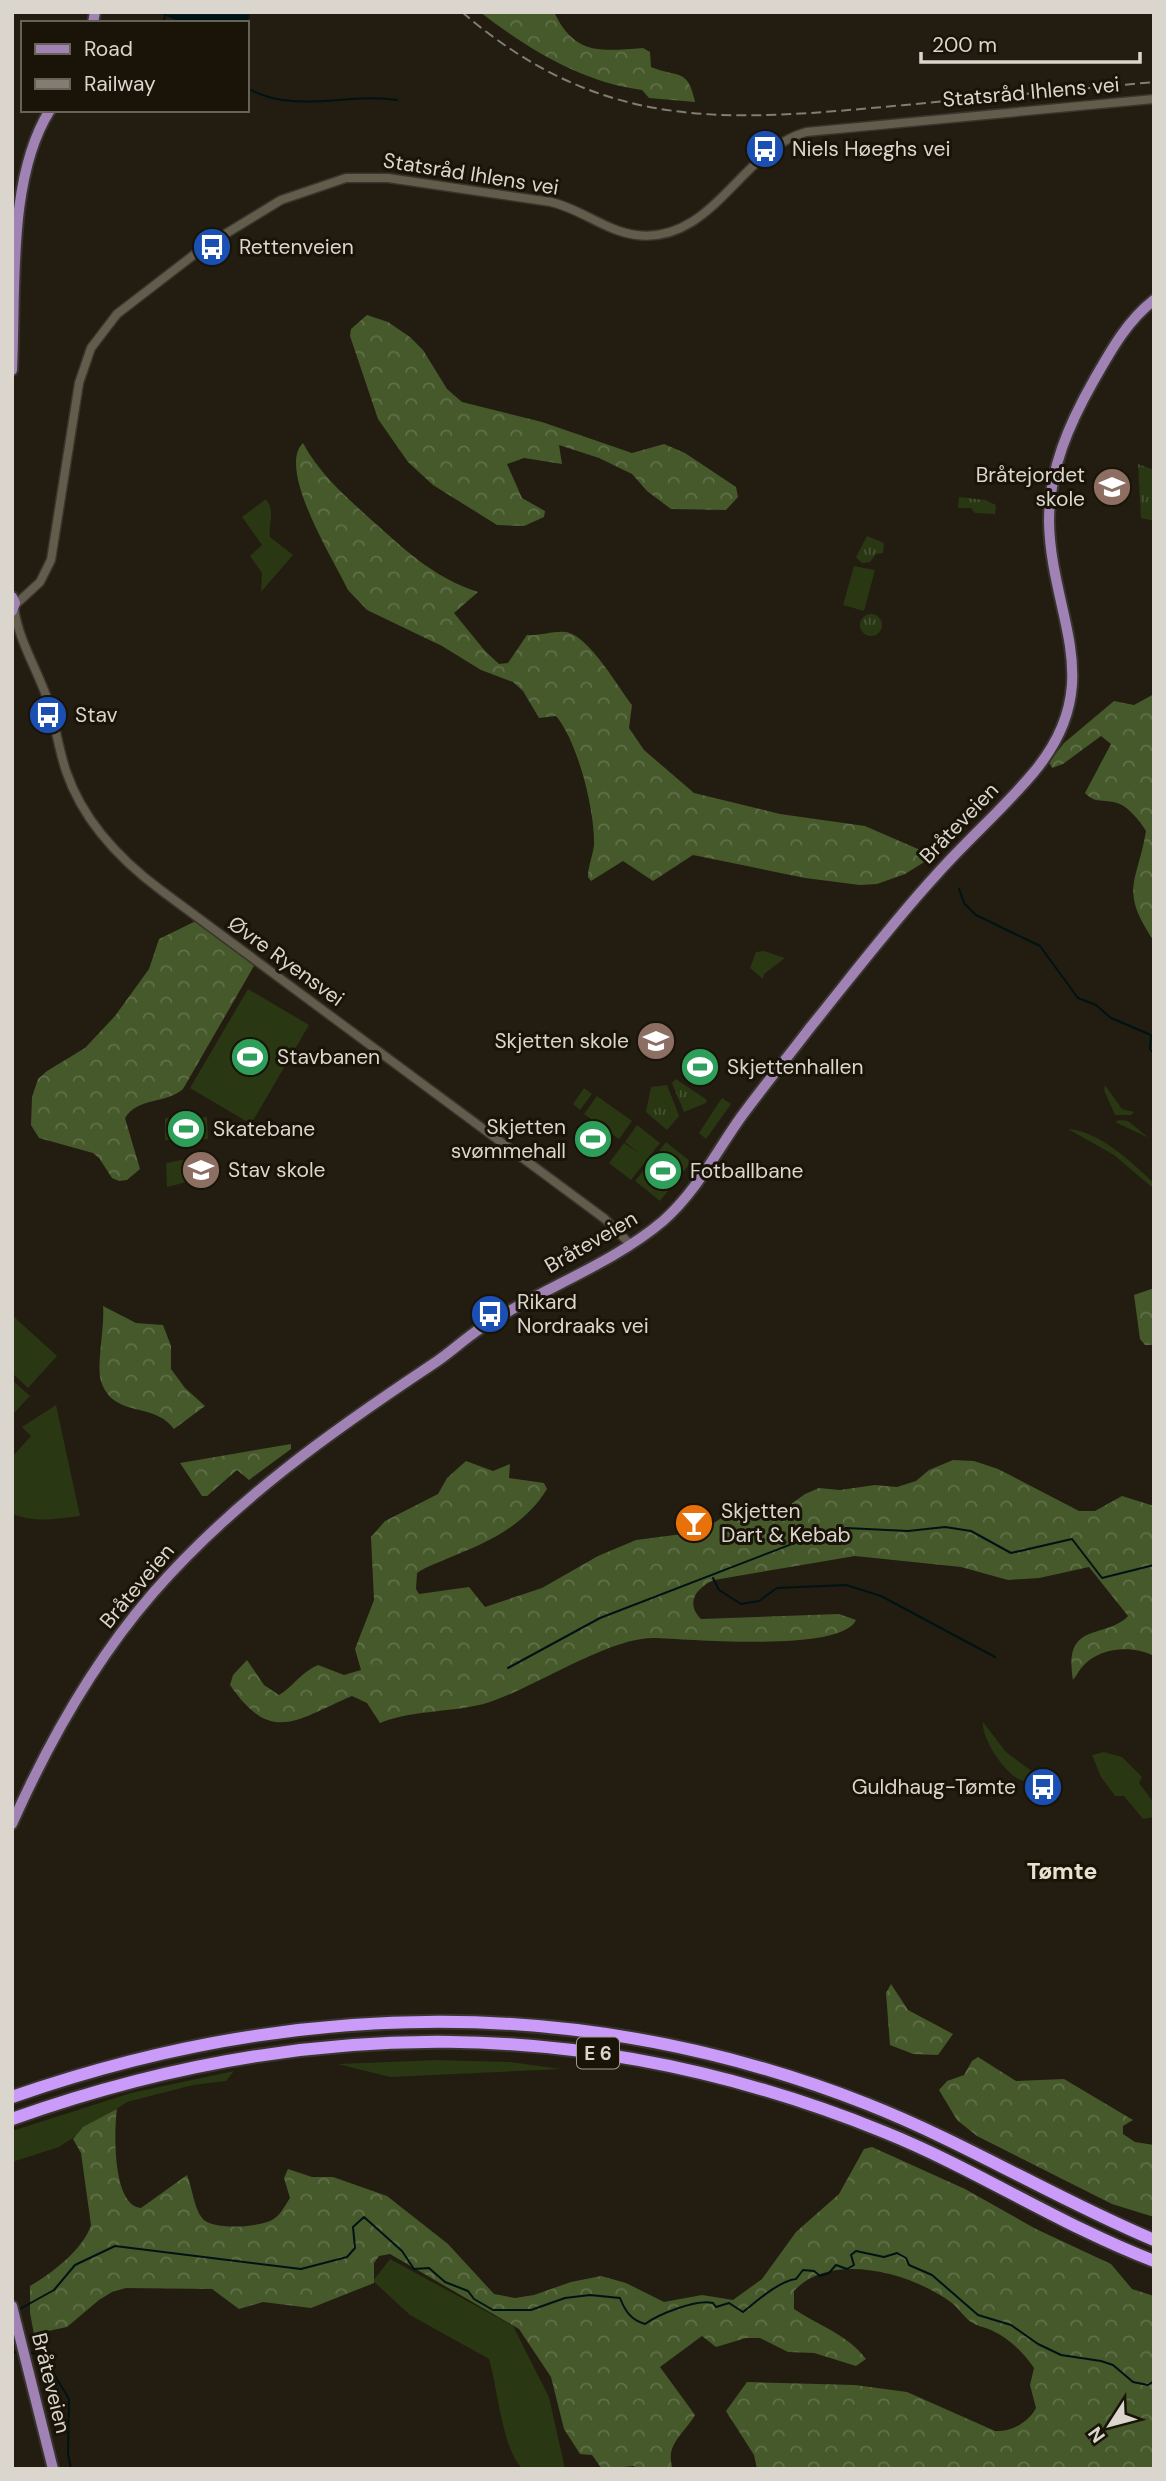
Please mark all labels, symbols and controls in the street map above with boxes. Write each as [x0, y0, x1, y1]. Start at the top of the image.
legend [21, 21, 248, 112]
scale bar [921, 21, 1140, 65]
text: 200 m [932, 31, 997, 59]
text: Road [84, 35, 133, 63]
text: Railway [84, 70, 156, 98]
street label: Statsråd Ihlens vei [941, 70, 1121, 114]
bus stop icon: Niels Høeghs vei [744, 128, 786, 170]
place label: Niels Høeghs vei [792, 135, 950, 163]
street label: Statsråd Ihlens vei [381, 146, 561, 202]
bus stop icon: Rettenveien [191, 226, 233, 268]
place label: Rettenveien [239, 233, 354, 261]
place label: Bråtejordet skole [976, 461, 1085, 513]
school or university icon: Bråtejordet skole [1091, 466, 1133, 508]
bus stop icon: Stav [27, 694, 69, 736]
place label: Stav [75, 701, 118, 729]
street label: Bråteveien [913, 776, 1005, 870]
street label: Øvre Ryensvei [222, 909, 350, 1013]
school or university icon: Skjetten skole [635, 1020, 677, 1062]
place label: Skjetten skole [494, 1027, 629, 1055]
sports icon: Stavbanen [229, 1036, 271, 1078]
place label: Stavbanen [277, 1043, 380, 1071]
sports icon: Skjettenhallen [679, 1046, 721, 1088]
place label: Skjettenhallen [727, 1053, 863, 1081]
sports icon: Skatebane [165, 1108, 207, 1150]
place label: Skjetten svømmehall [451, 1113, 566, 1165]
place label: Skatebane [213, 1115, 315, 1143]
sports icon: Skjetten svømmehall [572, 1118, 614, 1160]
school or university icon: Stav skole [180, 1149, 222, 1191]
sports icon: Fotballbane [642, 1150, 684, 1192]
place label: Stav skole [228, 1156, 326, 1184]
place label: Fotballbane [690, 1157, 804, 1185]
street label: Bråteveien [540, 1204, 642, 1280]
place label: Rikard Nordraaks vei [517, 1288, 649, 1340]
bus stop icon: Rikard Nordraaks vei [469, 1293, 511, 1335]
place label: Skjetten Dart & Kebab [721, 1497, 851, 1549]
bar icon: Skjetten Dart & Kebab [673, 1502, 715, 1544]
street label: Bråteveien [93, 1538, 181, 1634]
bus stop icon: Guldhaug-Tømte [1022, 1766, 1064, 1808]
place label: Guldhaug-Tømte [852, 1773, 1016, 1801]
district label: Tømte [1027, 1856, 1097, 1886]
road number: E 6 [577, 2038, 619, 2068]
street label: Bråteveien [25, 2330, 77, 2436]
north arrow [1075, 2390, 1145, 2460]
text: N [1082, 2422, 1111, 2448]

